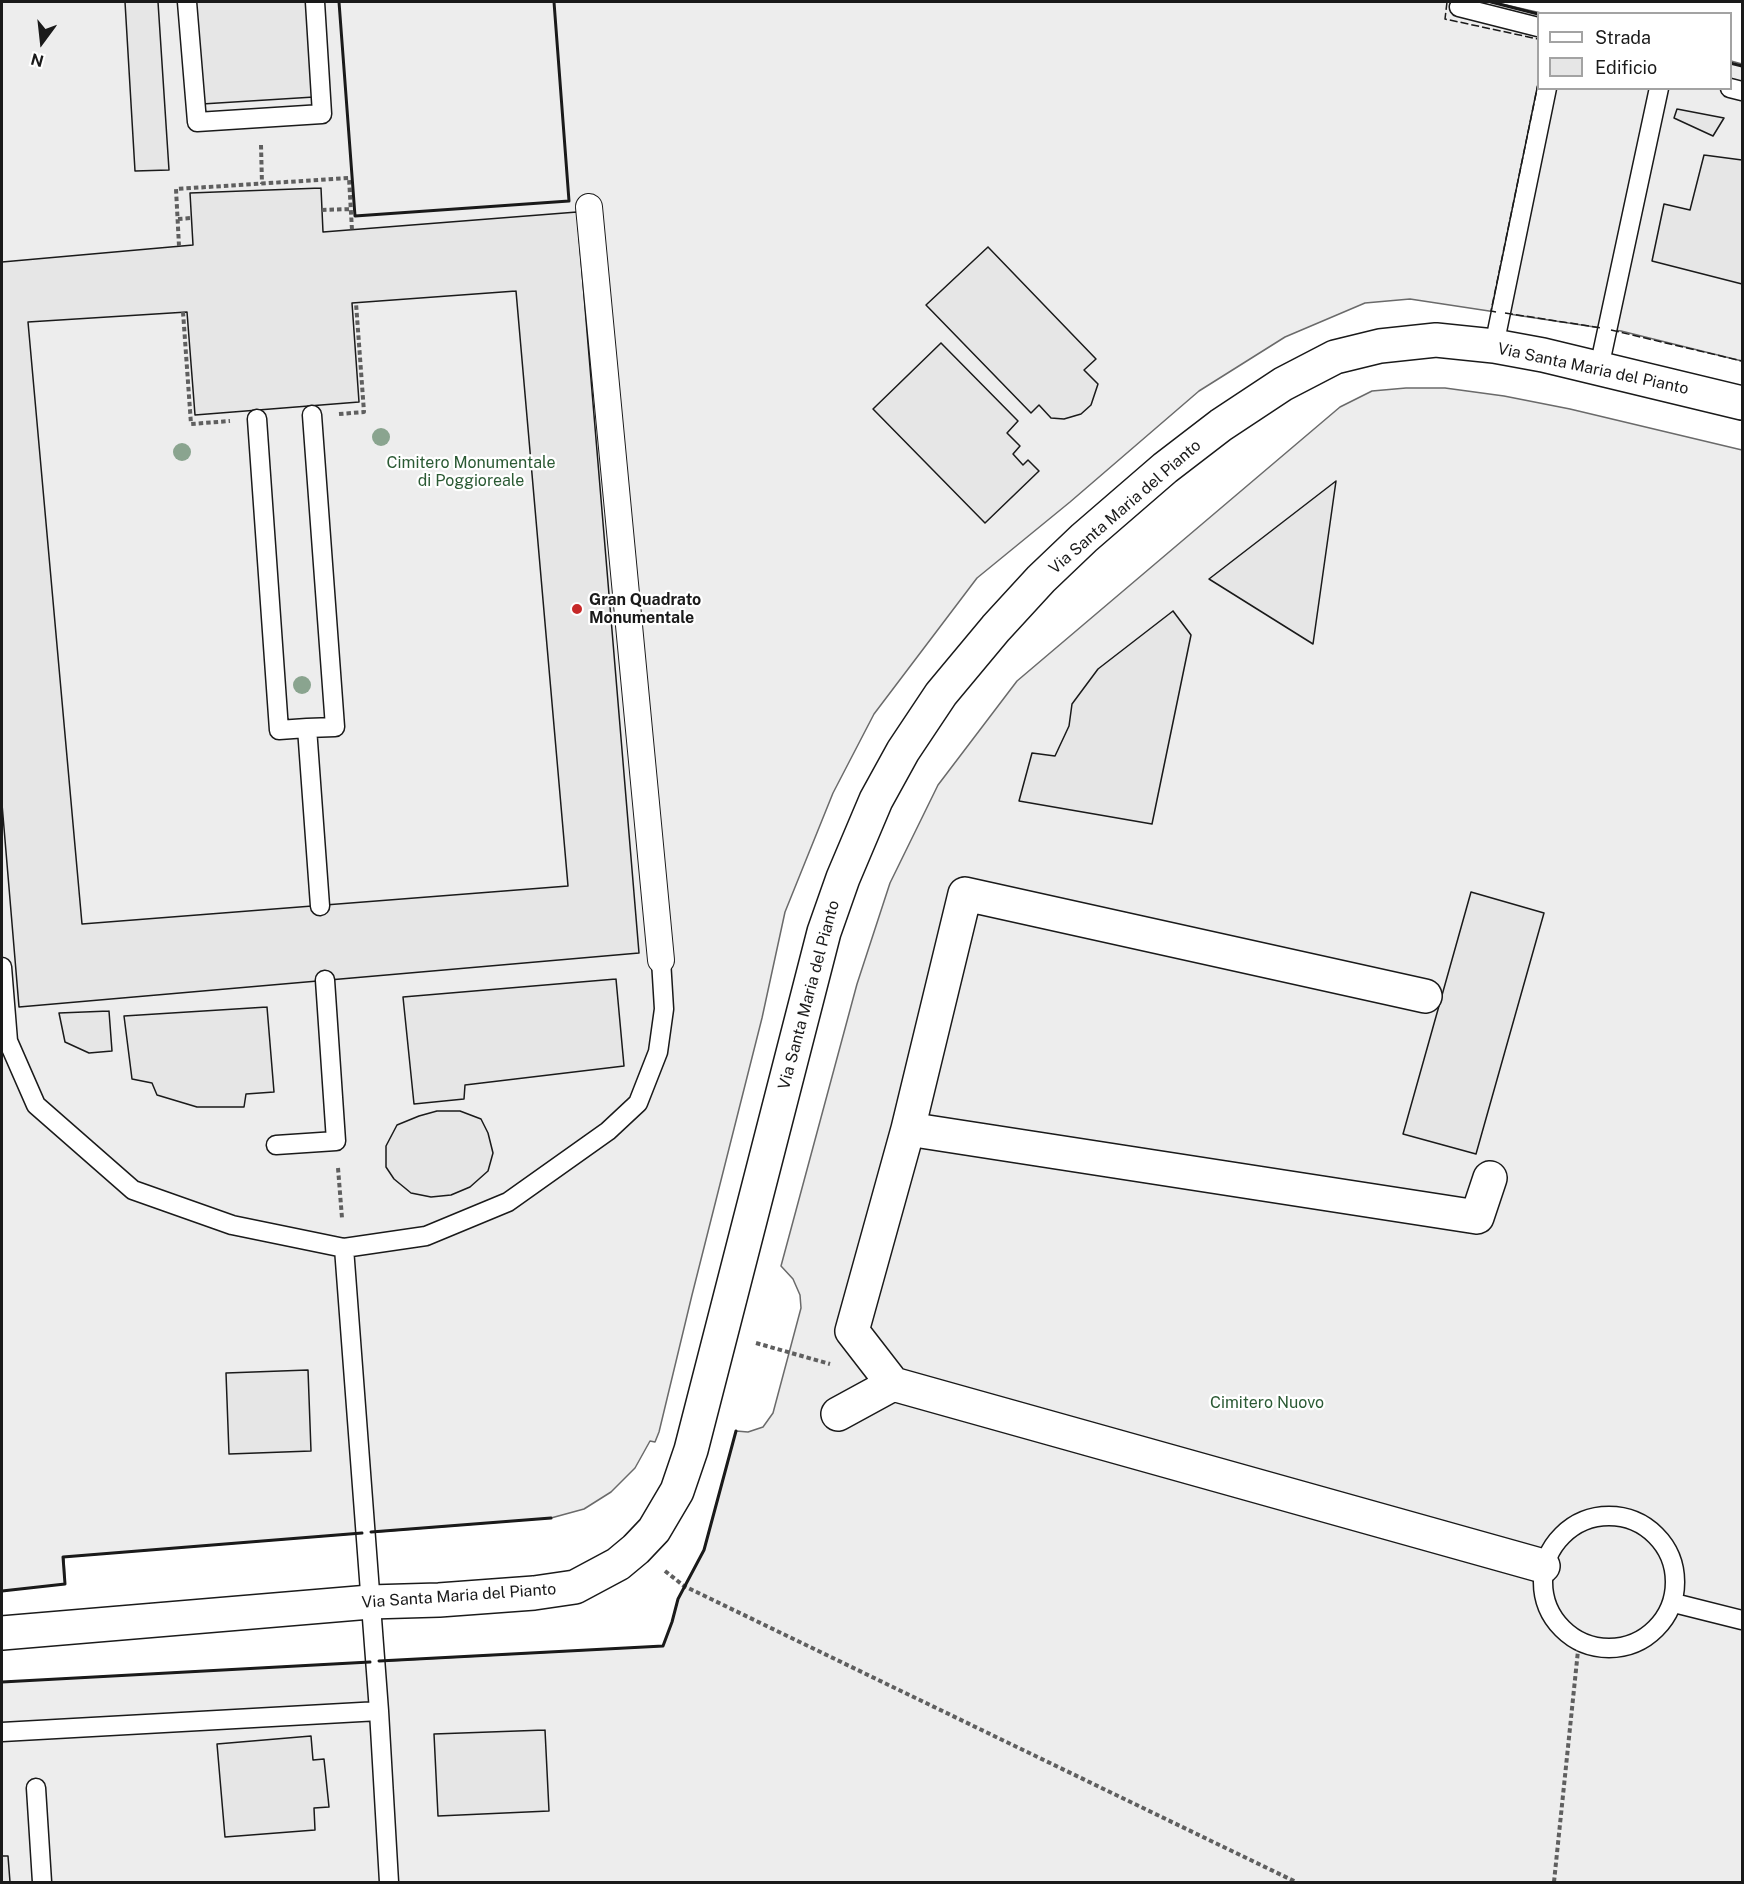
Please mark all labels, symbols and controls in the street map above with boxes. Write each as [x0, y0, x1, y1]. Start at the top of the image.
north arrow [12, 12, 72, 72]
legend [1537, 12, 1732, 90]
text: Strada [1595, 27, 1651, 48]
text: N [29, 49, 46, 71]
text: Edificio [1595, 57, 1657, 78]
street label: Via Santa Maria del Pianto [1496, 339, 1690, 399]
street label: Via Santa Maria del Pianto [1045, 436, 1205, 578]
park label: Cimitero Monumentale di Poggioreale [386, 453, 556, 491]
place label: Gran Quadrato Monumentale [589, 590, 701, 628]
marker: Gran Quadrato Monumentale [570, 602, 584, 616]
street label: Via Santa Maria del Pianto [774, 898, 844, 1092]
park label: Cimitero Nuovo [1210, 1393, 1324, 1413]
street label: Via Santa Maria del Pianto [361, 1580, 557, 1612]

